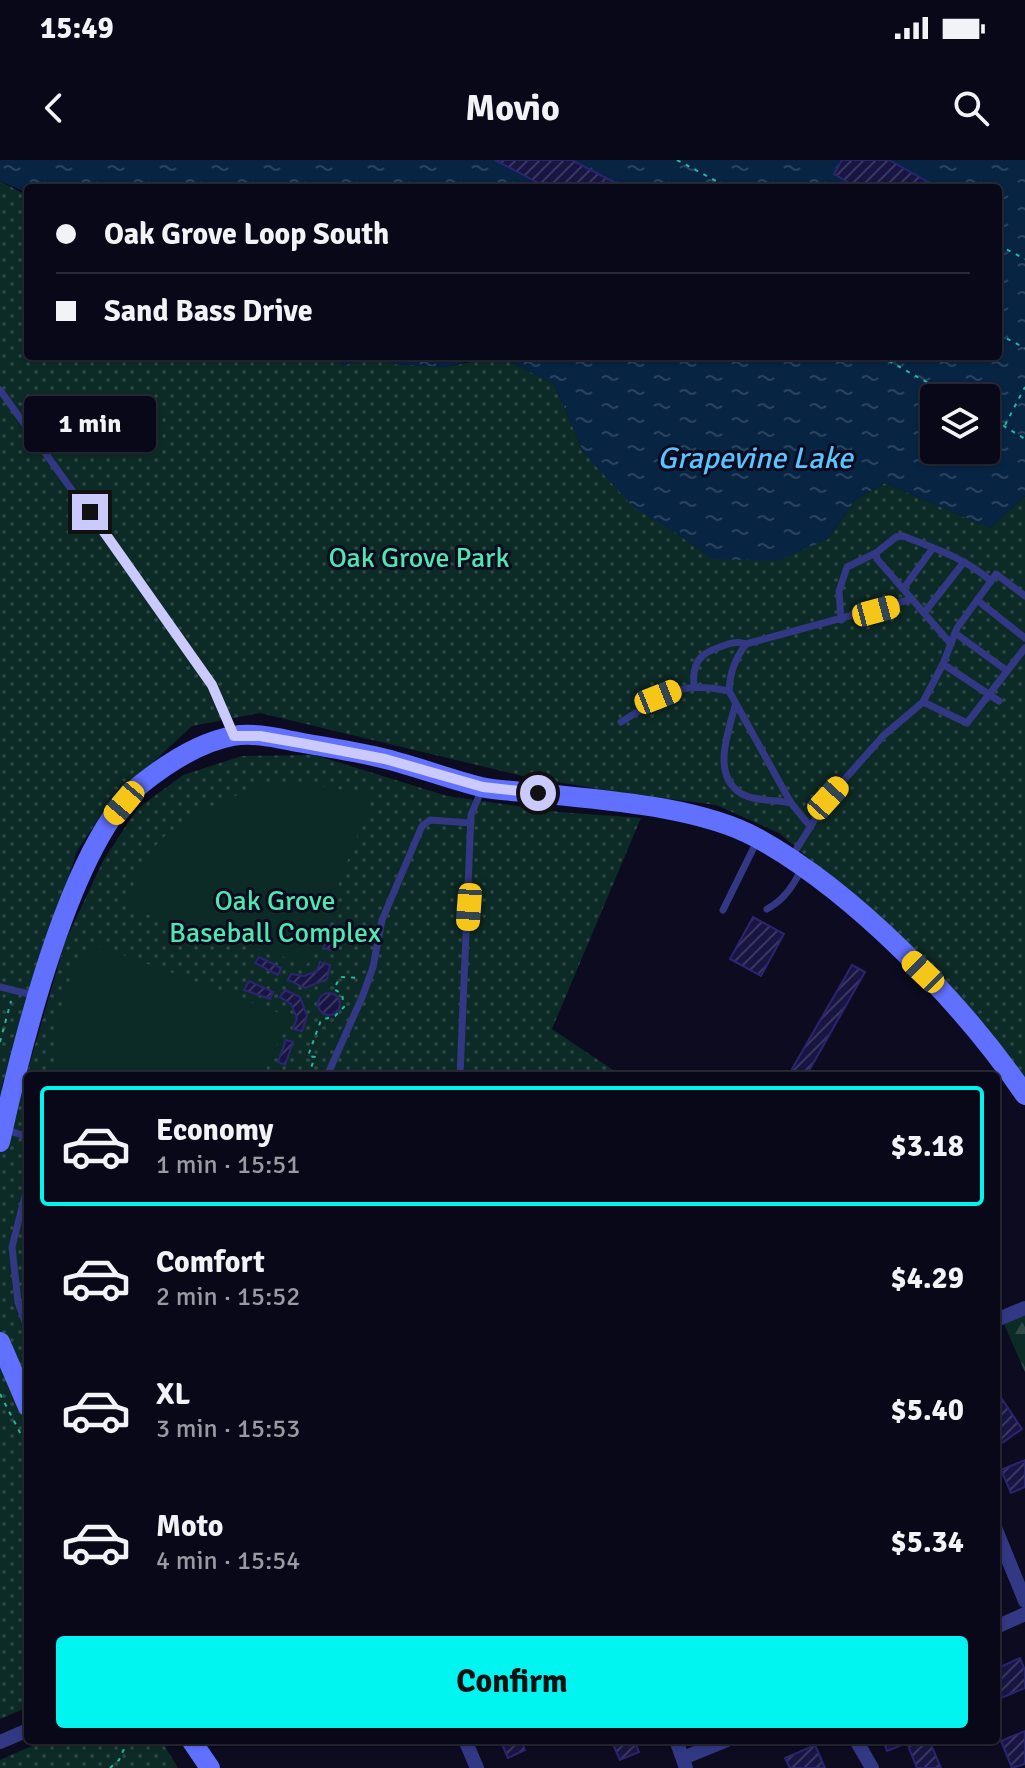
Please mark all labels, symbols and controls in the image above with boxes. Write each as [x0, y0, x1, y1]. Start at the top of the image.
text: 15:49 [40, 10, 114, 47]
icon: back [32, 86, 76, 130]
text: Movio [465, 86, 560, 131]
icon: search [949, 86, 993, 130]
text: Oak Grove Loop South [104, 216, 389, 253]
text: Sand Bass Drive [104, 293, 313, 330]
map controls [920, 384, 1000, 464]
button: layers [920, 384, 1000, 464]
callout: 1 min [24, 396, 156, 452]
text: 1 min [59, 408, 121, 440]
water label: Grapevine Lake [657, 440, 855, 477]
route end [72, 494, 108, 530]
park label: Oak Grove Park [329, 541, 509, 575]
car [850, 593, 902, 629]
car [631, 677, 685, 717]
car [803, 772, 853, 824]
route start [520, 775, 556, 811]
car [99, 777, 149, 829]
car [455, 882, 483, 932]
park label: Oak Grove Baseball Complex [169, 884, 381, 950]
car [897, 947, 949, 997]
icon: car [60, 1110, 132, 1182]
text: Economy [156, 1112, 273, 1149]
text: $3.18 [891, 1128, 964, 1165]
text: 1 min · 15:51 [156, 1149, 300, 1181]
icon: car [60, 1242, 132, 1314]
text: Comfort [156, 1244, 265, 1281]
text: $4.29 [891, 1260, 964, 1297]
text: 2 min · 15:52 [156, 1281, 300, 1313]
icon: car [60, 1374, 132, 1446]
text: XL [156, 1376, 190, 1413]
text: $5.40 [891, 1392, 964, 1429]
text: 3 min · 15:53 [156, 1413, 300, 1445]
icon: car [60, 1506, 132, 1578]
text: Moto [156, 1508, 223, 1545]
text: $5.34 [891, 1524, 964, 1561]
text: 4 min · 15:54 [156, 1545, 300, 1577]
button: Confirm [56, 1636, 968, 1728]

